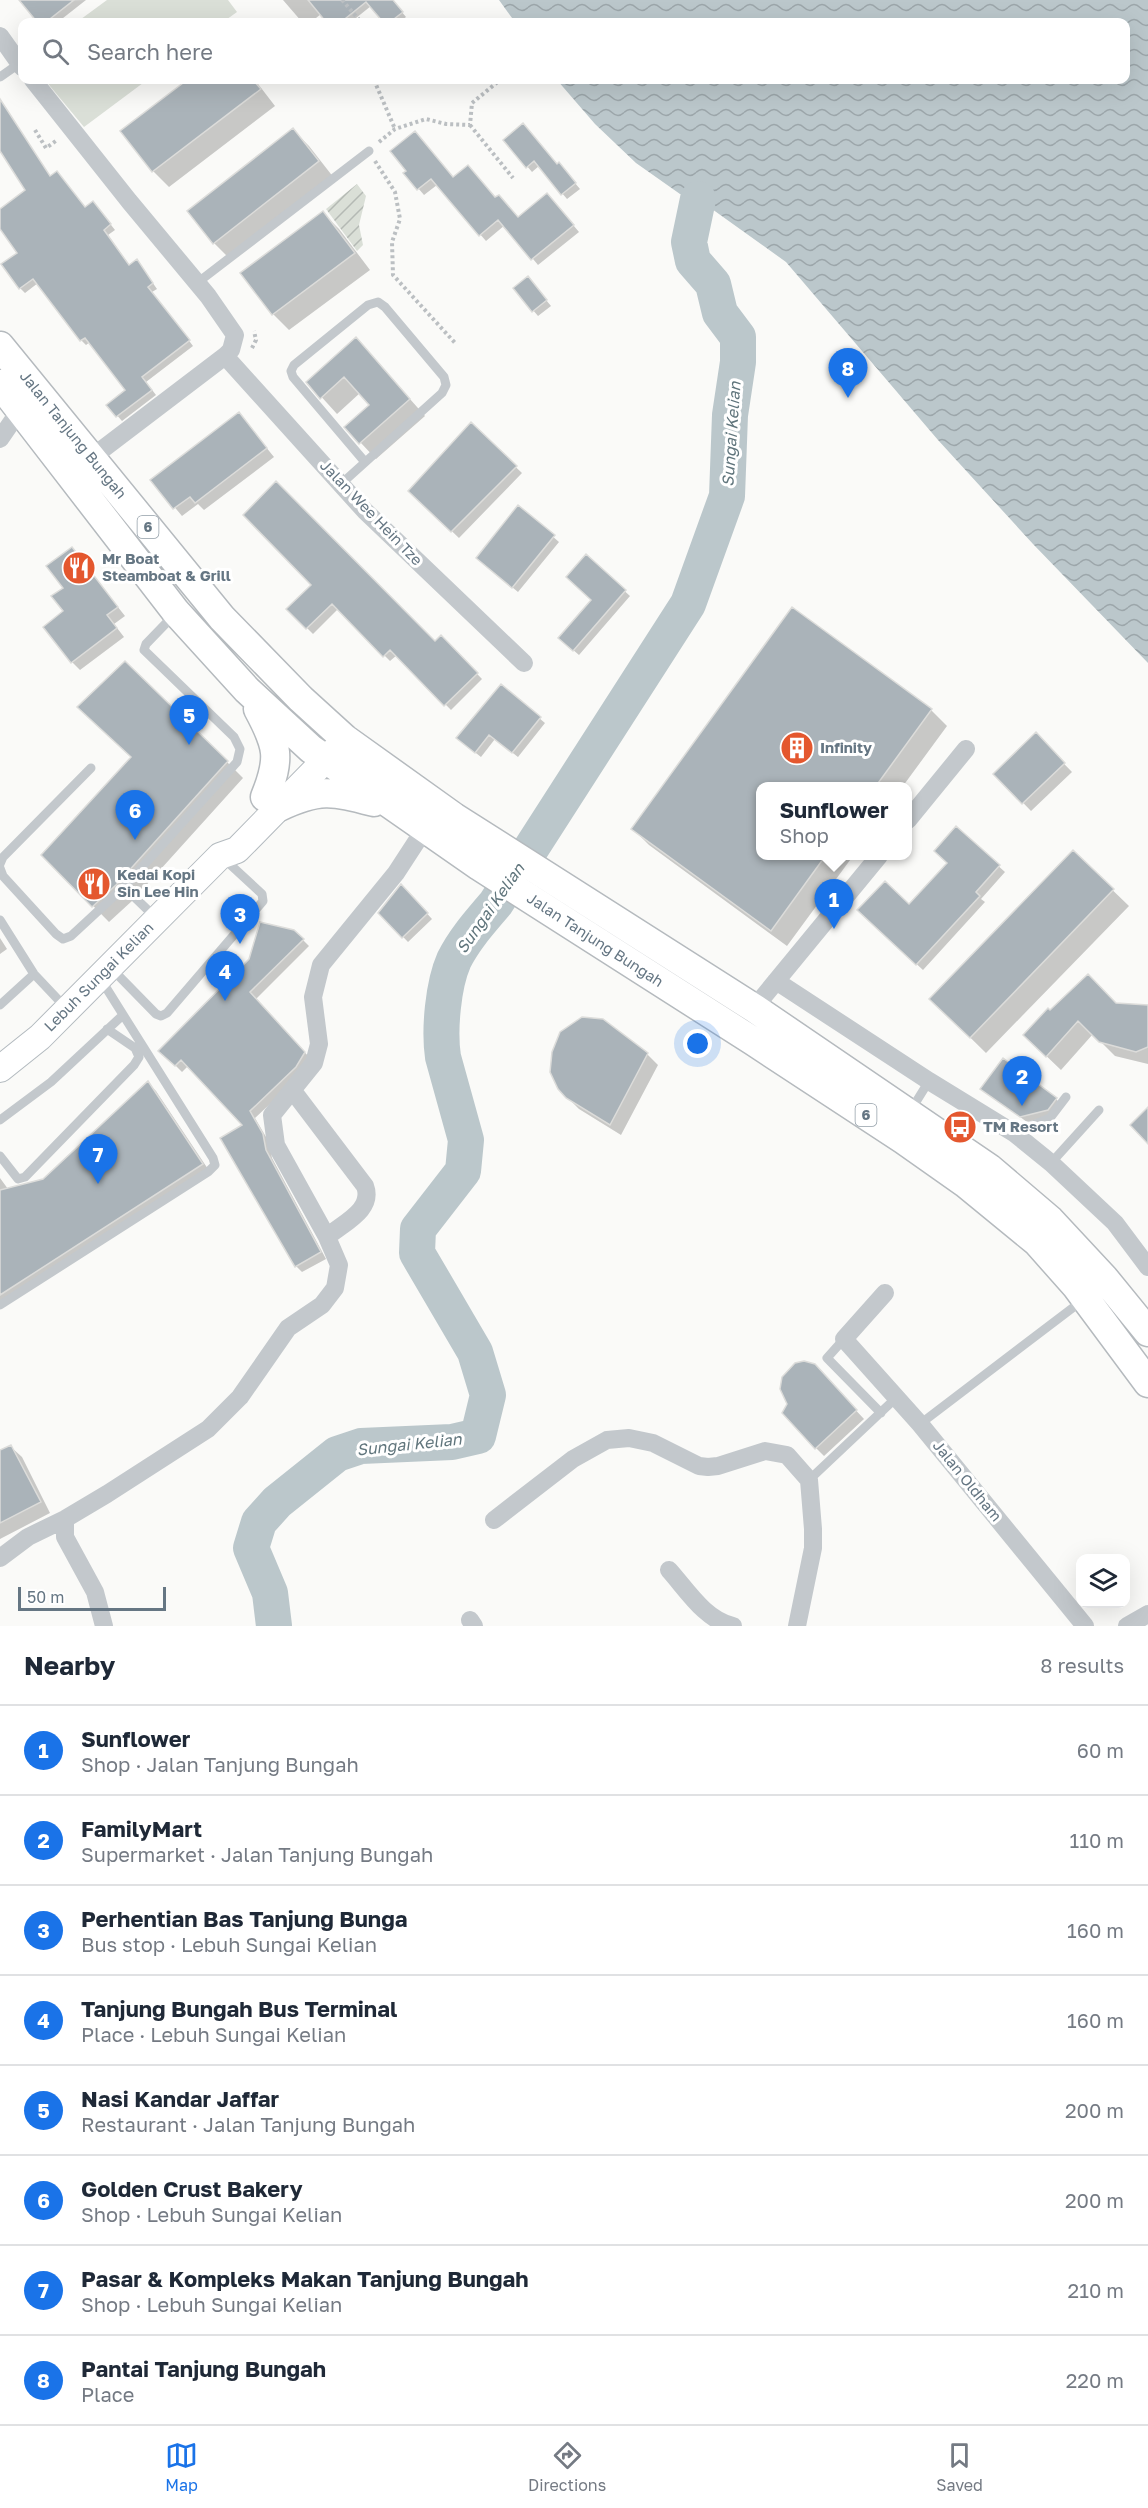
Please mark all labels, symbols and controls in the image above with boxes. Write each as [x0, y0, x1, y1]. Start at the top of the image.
search box [18, 18, 1130, 84]
icon: search [39, 35, 72, 68]
text: Search here [87, 38, 213, 65]
pin: 8 [828, 348, 868, 398]
street label: Jalan Tanjung Bungah [17, 367, 131, 502]
water label: Sungai Kelian [717, 380, 745, 487]
street label: Jalan Wee Hein Tze [317, 456, 427, 569]
road number: 6 [138, 516, 158, 538]
place label: Mr Boat Steamboat & Grill [102, 549, 231, 584]
restaurant icon: Mr Boat Steamboat & Grill [61, 550, 97, 586]
pin: 5 [170, 696, 208, 745]
building icon: Infinity [779, 730, 815, 766]
place label: Infinity [820, 738, 872, 756]
popup [756, 782, 912, 860]
pin: 6 [116, 790, 154, 840]
text: Sunflower [779, 796, 889, 823]
text: Shop [779, 823, 829, 847]
water label: Sungai Kelian [452, 858, 529, 957]
place label: Kedai Kopi Sin Lee Hin [117, 865, 199, 900]
restaurant icon: Kedai Kopi Sin Lee Hin [76, 866, 112, 902]
pin: 1 [814, 880, 854, 929]
street label: Jalan Tanjung Bungah [524, 888, 667, 990]
pin: 3 [220, 894, 260, 944]
street label: Lebuh Sungai Kelian [40, 918, 157, 1035]
pin: 4 [206, 952, 244, 1001]
your location [683, 1029, 712, 1058]
pin: 2 [1002, 1056, 1042, 1106]
road number: 6 [856, 1104, 876, 1126]
bus stop icon: TM Resort [942, 1109, 978, 1145]
place label: TM Resort [983, 1117, 1058, 1135]
pin: 7 [78, 1134, 118, 1184]
water label: Sungai Kelian [356, 1428, 464, 1459]
street label: Jalan Oldham [930, 1436, 1006, 1525]
map controls [1076, 1554, 1130, 1608]
button: layers [1076, 1554, 1130, 1608]
scale bar [18, 1584, 166, 1612]
text: 50 m [27, 1587, 64, 1607]
text: Nearby [24, 1650, 115, 1681]
text: 8 results [1040, 1653, 1124, 1677]
text: Sunflower [81, 1725, 190, 1752]
text: 1 [38, 1738, 49, 1762]
text: 60 m [1077, 1738, 1124, 1762]
text: Shop · Jalan Tanjung Bungah [81, 1752, 359, 1776]
text: FamilyMart [81, 1815, 202, 1842]
text: 2 [37, 1828, 50, 1852]
text: 110 m [1070, 1828, 1124, 1852]
text: Supermarket · Jalan Tanjung Bungah [81, 1842, 433, 1866]
text: Perhentian Bas Tanjung Bunga [81, 1905, 407, 1932]
text: 3 [37, 1918, 50, 1942]
text: 160 m [1067, 1918, 1124, 1942]
text: Bus stop · Lebuh Sungai Kelian [81, 1932, 377, 1956]
text: Tanjung Bungah Bus Terminal [81, 1995, 397, 2022]
text: 4 [37, 2008, 50, 2032]
text: 160 m [1067, 2008, 1124, 2032]
text: Place · Lebuh Sungai Kelian [81, 2022, 346, 2046]
text: Nasi Kandar Jaffar [81, 2085, 279, 2112]
text: 5 [37, 2098, 50, 2122]
text: 200 m [1065, 2098, 1124, 2122]
text: Restaurant · Jalan Tanjung Bungah [81, 2112, 415, 2136]
text: Golden Crust Bakery [81, 2175, 303, 2202]
text: 6 [37, 2188, 50, 2212]
text: 200 m [1065, 2188, 1124, 2212]
text: Shop · Lebuh Sungai Kelian [81, 2202, 342, 2226]
text: Pasar & Kompleks Makan Tanjung Bungah [81, 2265, 529, 2292]
text: 7 [38, 2278, 49, 2302]
text: 210 m [1068, 2278, 1124, 2302]
text: Shop · Lebuh Sungai Kelian [81, 2292, 342, 2316]
text: Pantai Tanjung Bungah [81, 2355, 326, 2382]
text: 8 [37, 2368, 50, 2392]
text: 220 m [1066, 2368, 1124, 2392]
text: Place [81, 2382, 134, 2406]
tab: Map [165, 2439, 198, 2495]
tab: Directions [528, 2439, 606, 2495]
tab: Saved [936, 2439, 983, 2495]

